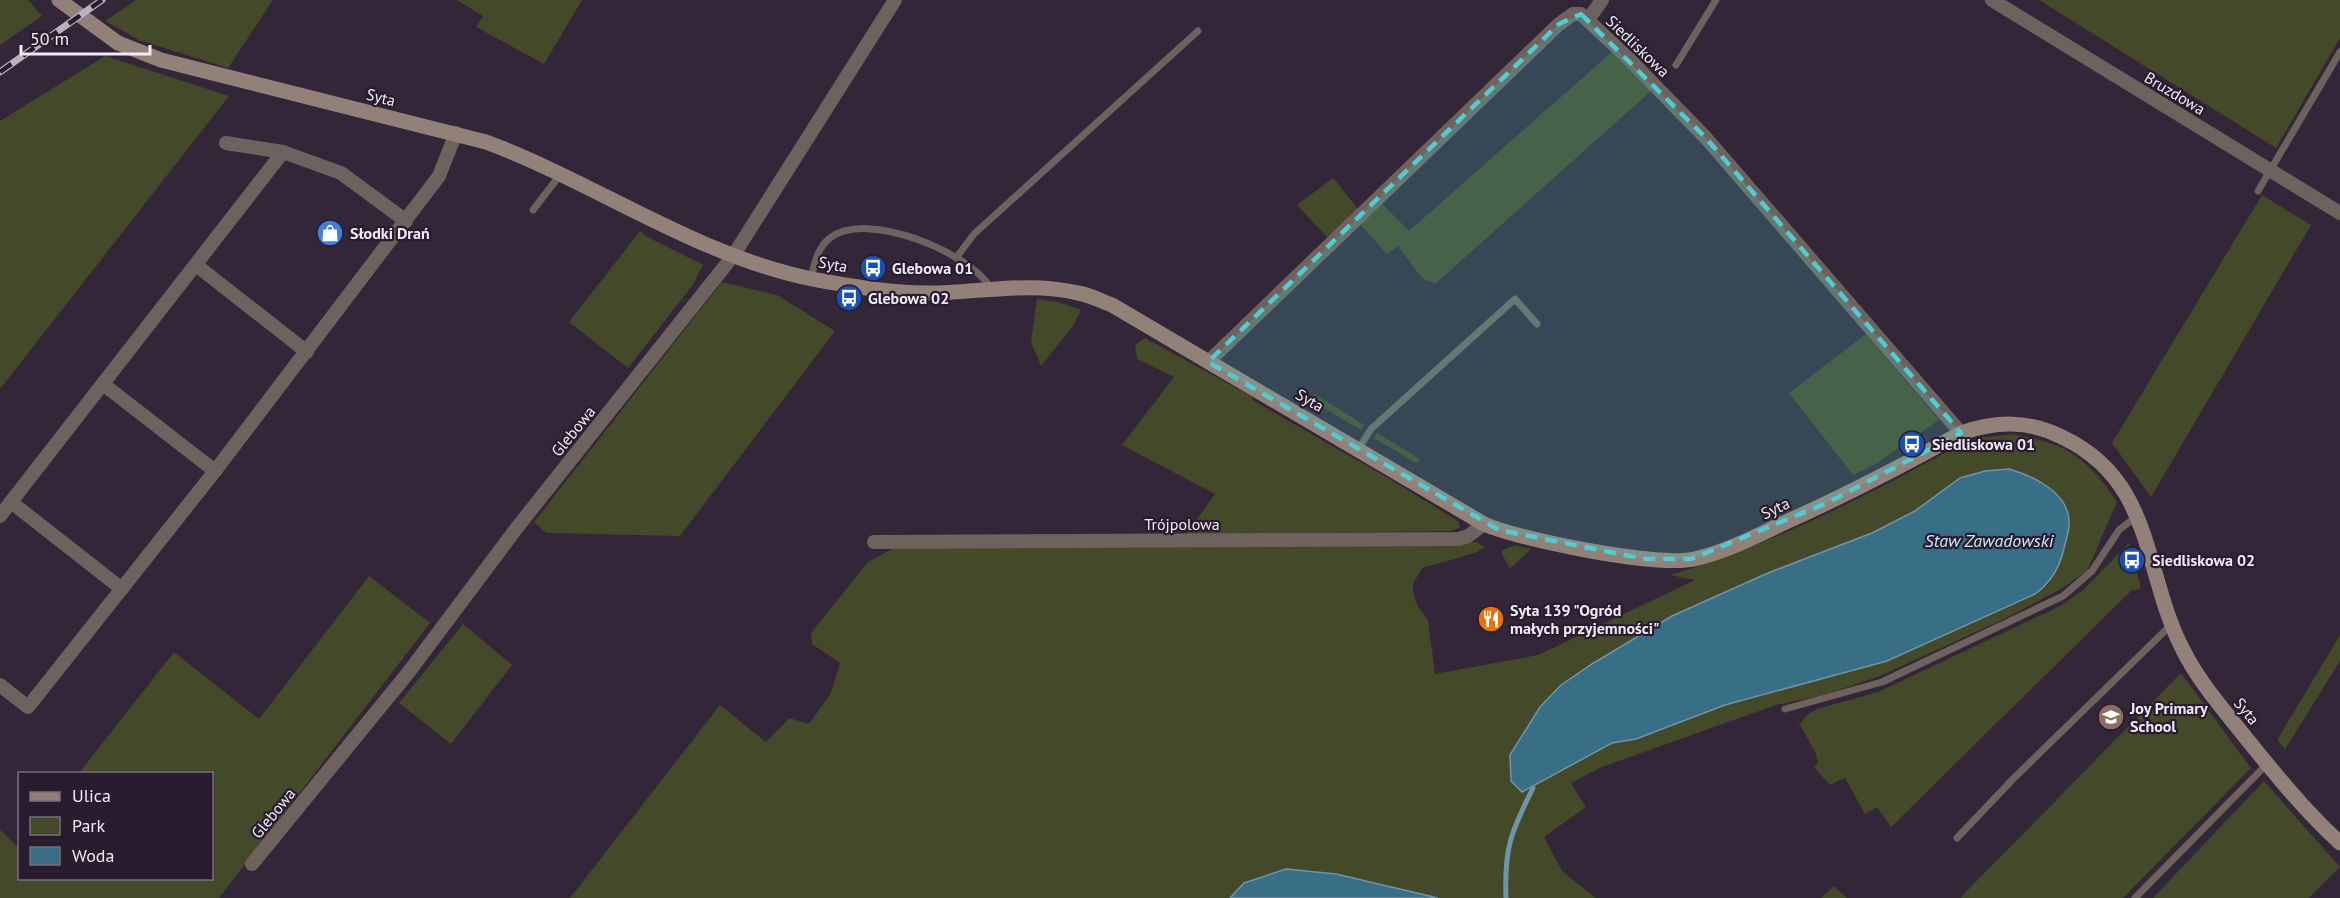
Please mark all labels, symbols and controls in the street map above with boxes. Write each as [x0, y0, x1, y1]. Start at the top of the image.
street label: Siedliskowa [1602, 11, 1674, 81]
scale bar [21, 18, 150, 56]
text: 50 m [30, 27, 69, 50]
street label: Bruzdowa [2141, 67, 2209, 119]
street label: Syta [364, 84, 398, 110]
shop icon: Słodki Drań [315, 218, 345, 248]
place label: Słodki Drań [350, 223, 430, 243]
street label: Syta [817, 252, 849, 276]
bus stop icon: Glebowa 01 [858, 253, 888, 283]
place label: Glebowa 01 [892, 258, 973, 278]
bus stop icon: Glebowa 02 [834, 283, 864, 313]
place label: Glebowa 02 [868, 288, 949, 308]
street label: Syta [1292, 384, 1328, 416]
street label: Glebowa [547, 402, 599, 460]
bus stop icon: Siedliskowa 01 [1897, 429, 1927, 459]
place label: Siedliskowa 01 [1932, 434, 2035, 454]
street label: Syta [1757, 493, 1793, 523]
street label: Trójpolowa [1144, 514, 1220, 534]
water label: Staw Zawadowski [1925, 529, 2055, 552]
bus stop icon: Siedliskowa 02 [2117, 545, 2147, 575]
place label: Siedliskowa 02 [2152, 550, 2255, 570]
place label: Syta 139 "Ogród małych przyjemności" [1510, 600, 1659, 638]
restaurant icon: Syta 139 "Ogród małych przyjemności" [1476, 604, 1506, 634]
street label: Syta [2230, 693, 2264, 729]
place label: Joy Primary School [2129, 698, 2208, 736]
school or university icon: Joy Primary School [2096, 702, 2126, 732]
legend [18, 772, 213, 880]
text: Ulica [72, 784, 111, 807]
street label: Glebowa [247, 784, 299, 842]
text: Park [72, 814, 105, 837]
text: Woda [72, 844, 114, 867]

